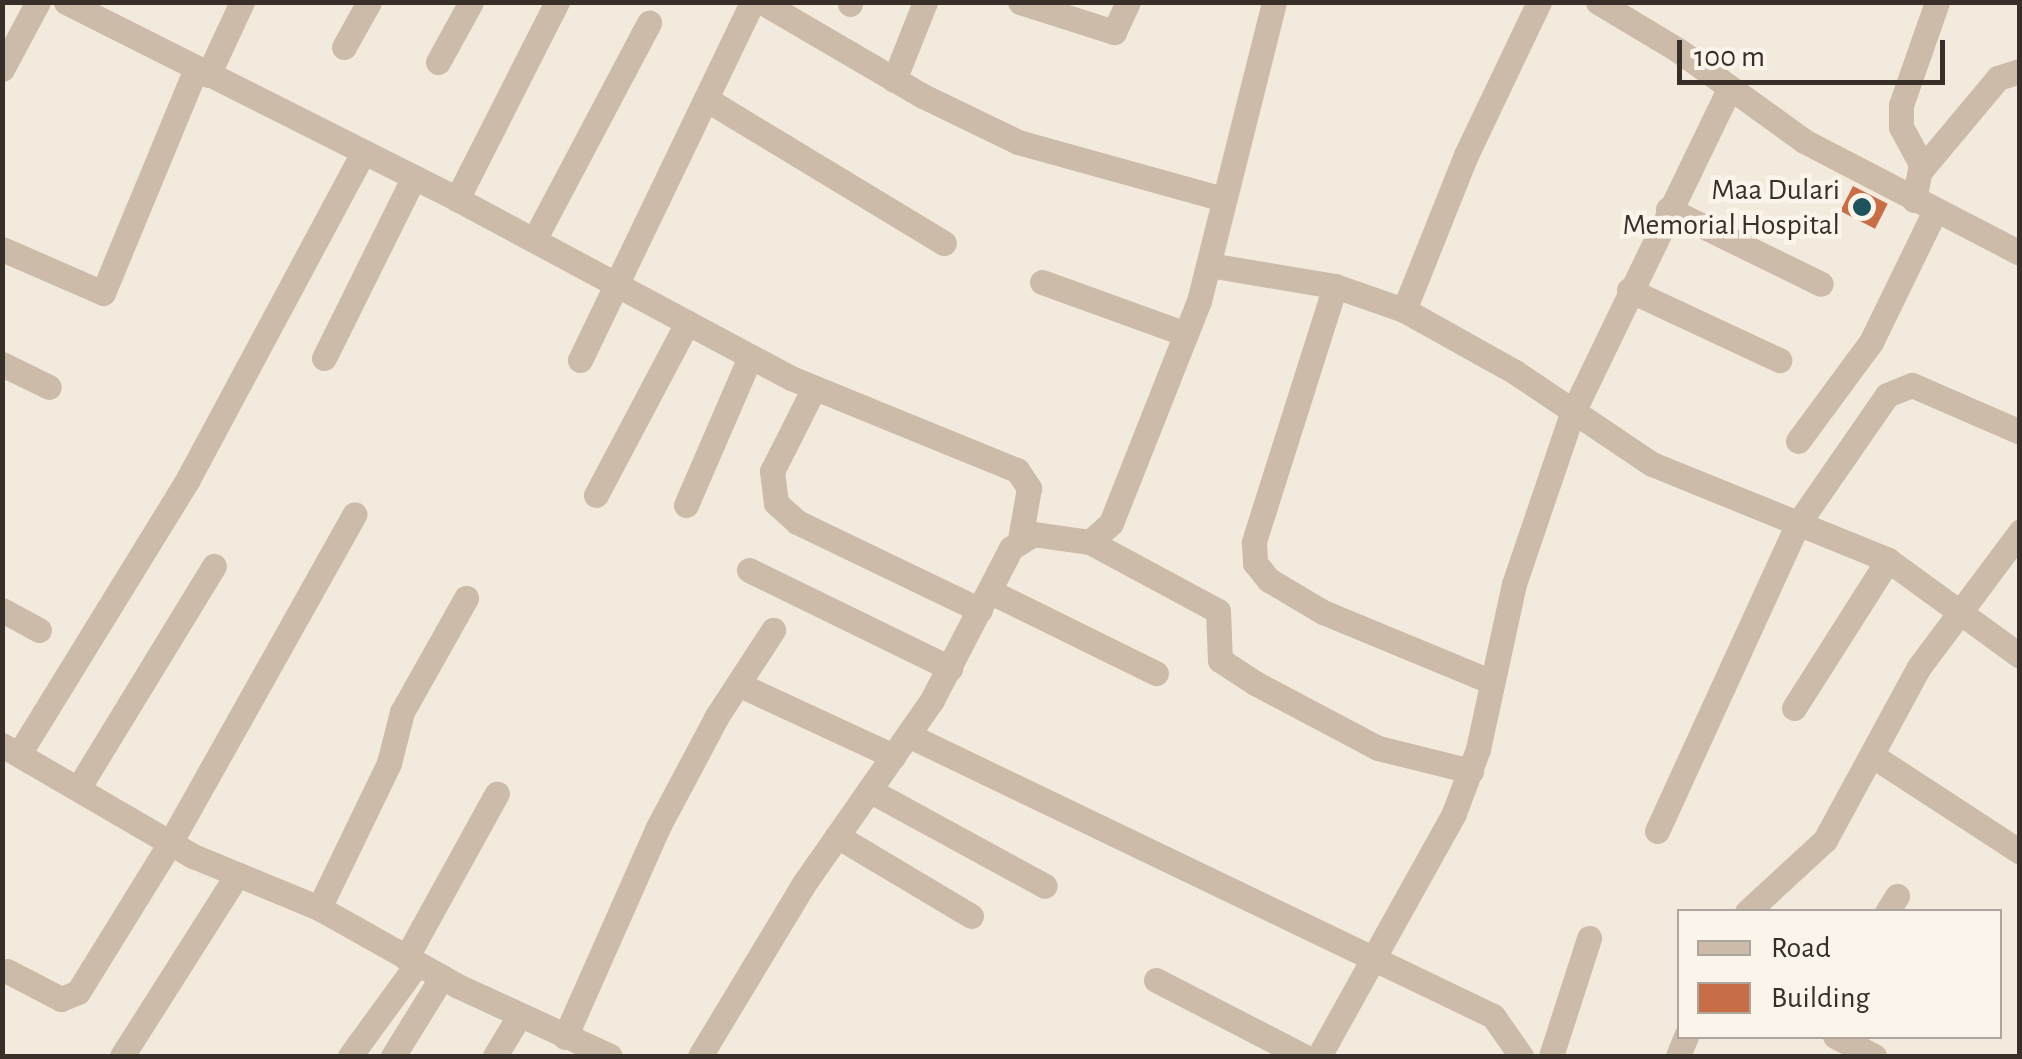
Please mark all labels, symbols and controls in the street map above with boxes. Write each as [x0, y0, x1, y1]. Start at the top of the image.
scale bar [1682, 20, 1950, 82]
text: 100 m [1694, 42, 1765, 72]
place label: Maa Dulari Memorial Hospital [1622, 172, 1840, 242]
marker: Maa Dulari Memorial Hospital [1849, 194, 1875, 220]
legend [1677, 909, 2002, 1039]
text: Road [1771, 933, 1831, 963]
text: Building [1771, 983, 1870, 1013]

